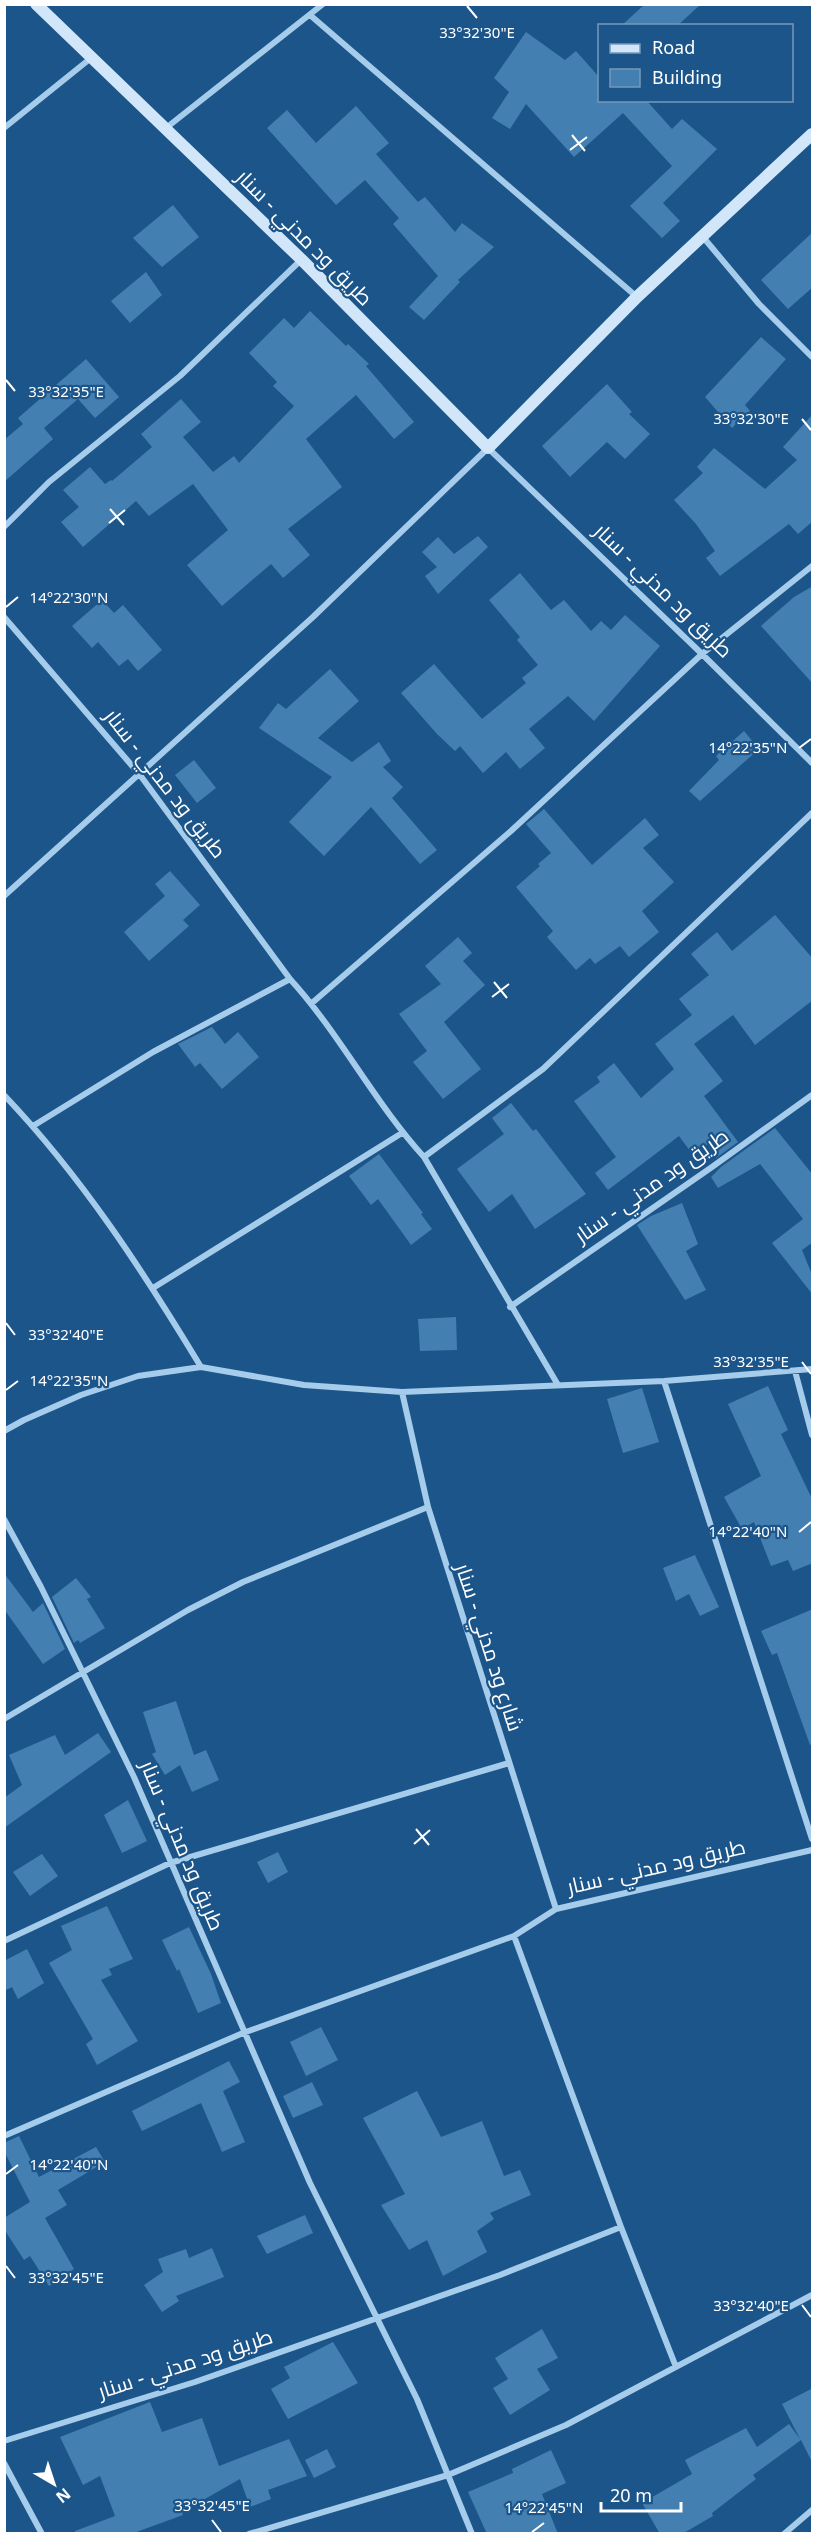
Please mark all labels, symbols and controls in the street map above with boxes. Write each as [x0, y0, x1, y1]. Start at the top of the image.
text: 33°32'30"E [439, 22, 515, 42]
legend [598, 24, 793, 102]
text: Road [652, 35, 695, 59]
text: Building [652, 65, 722, 89]
street label: طريق ود مدني - سنار [228, 162, 379, 313]
text: 33°32'35"E [28, 381, 104, 401]
text: 33°32'30"E [713, 408, 789, 428]
street label: طريق ود مدني - سنار [586, 516, 739, 666]
text: 14°22'30"N [30, 587, 108, 607]
street label: طريق ود مدني - سنار [96, 702, 233, 865]
text: 14°22'35"N [709, 737, 787, 757]
street label: طريق ود مدني - سنار [567, 1121, 735, 1252]
text: 33°32'40"E [28, 1324, 104, 1344]
text: 33°32'35"E [713, 1351, 789, 1371]
text: 14°22'35"N [30, 1370, 108, 1390]
text: 14°22'40"N [709, 1521, 787, 1541]
street label: شارع ود مدني - سنار [446, 1558, 530, 1735]
street label: طريق ود مدني - سنار [131, 1755, 232, 1936]
street label: طريق ود مدني - سنار [563, 1832, 749, 1903]
text: 14°22'40"N [30, 2154, 108, 2174]
text: 33°32'45"E [28, 2267, 104, 2287]
text: 33°32'40"E [713, 2295, 789, 2315]
street label: طريق ود مدني - سنار [93, 2322, 277, 2408]
north arrow [24, 2454, 84, 2514]
scale bar [601, 2475, 680, 2513]
text: N [51, 2483, 75, 2508]
text: 20 m [610, 2483, 652, 2507]
text: 33°32'45"E [174, 2495, 250, 2515]
text: 14°22'45"N [505, 2497, 583, 2517]

